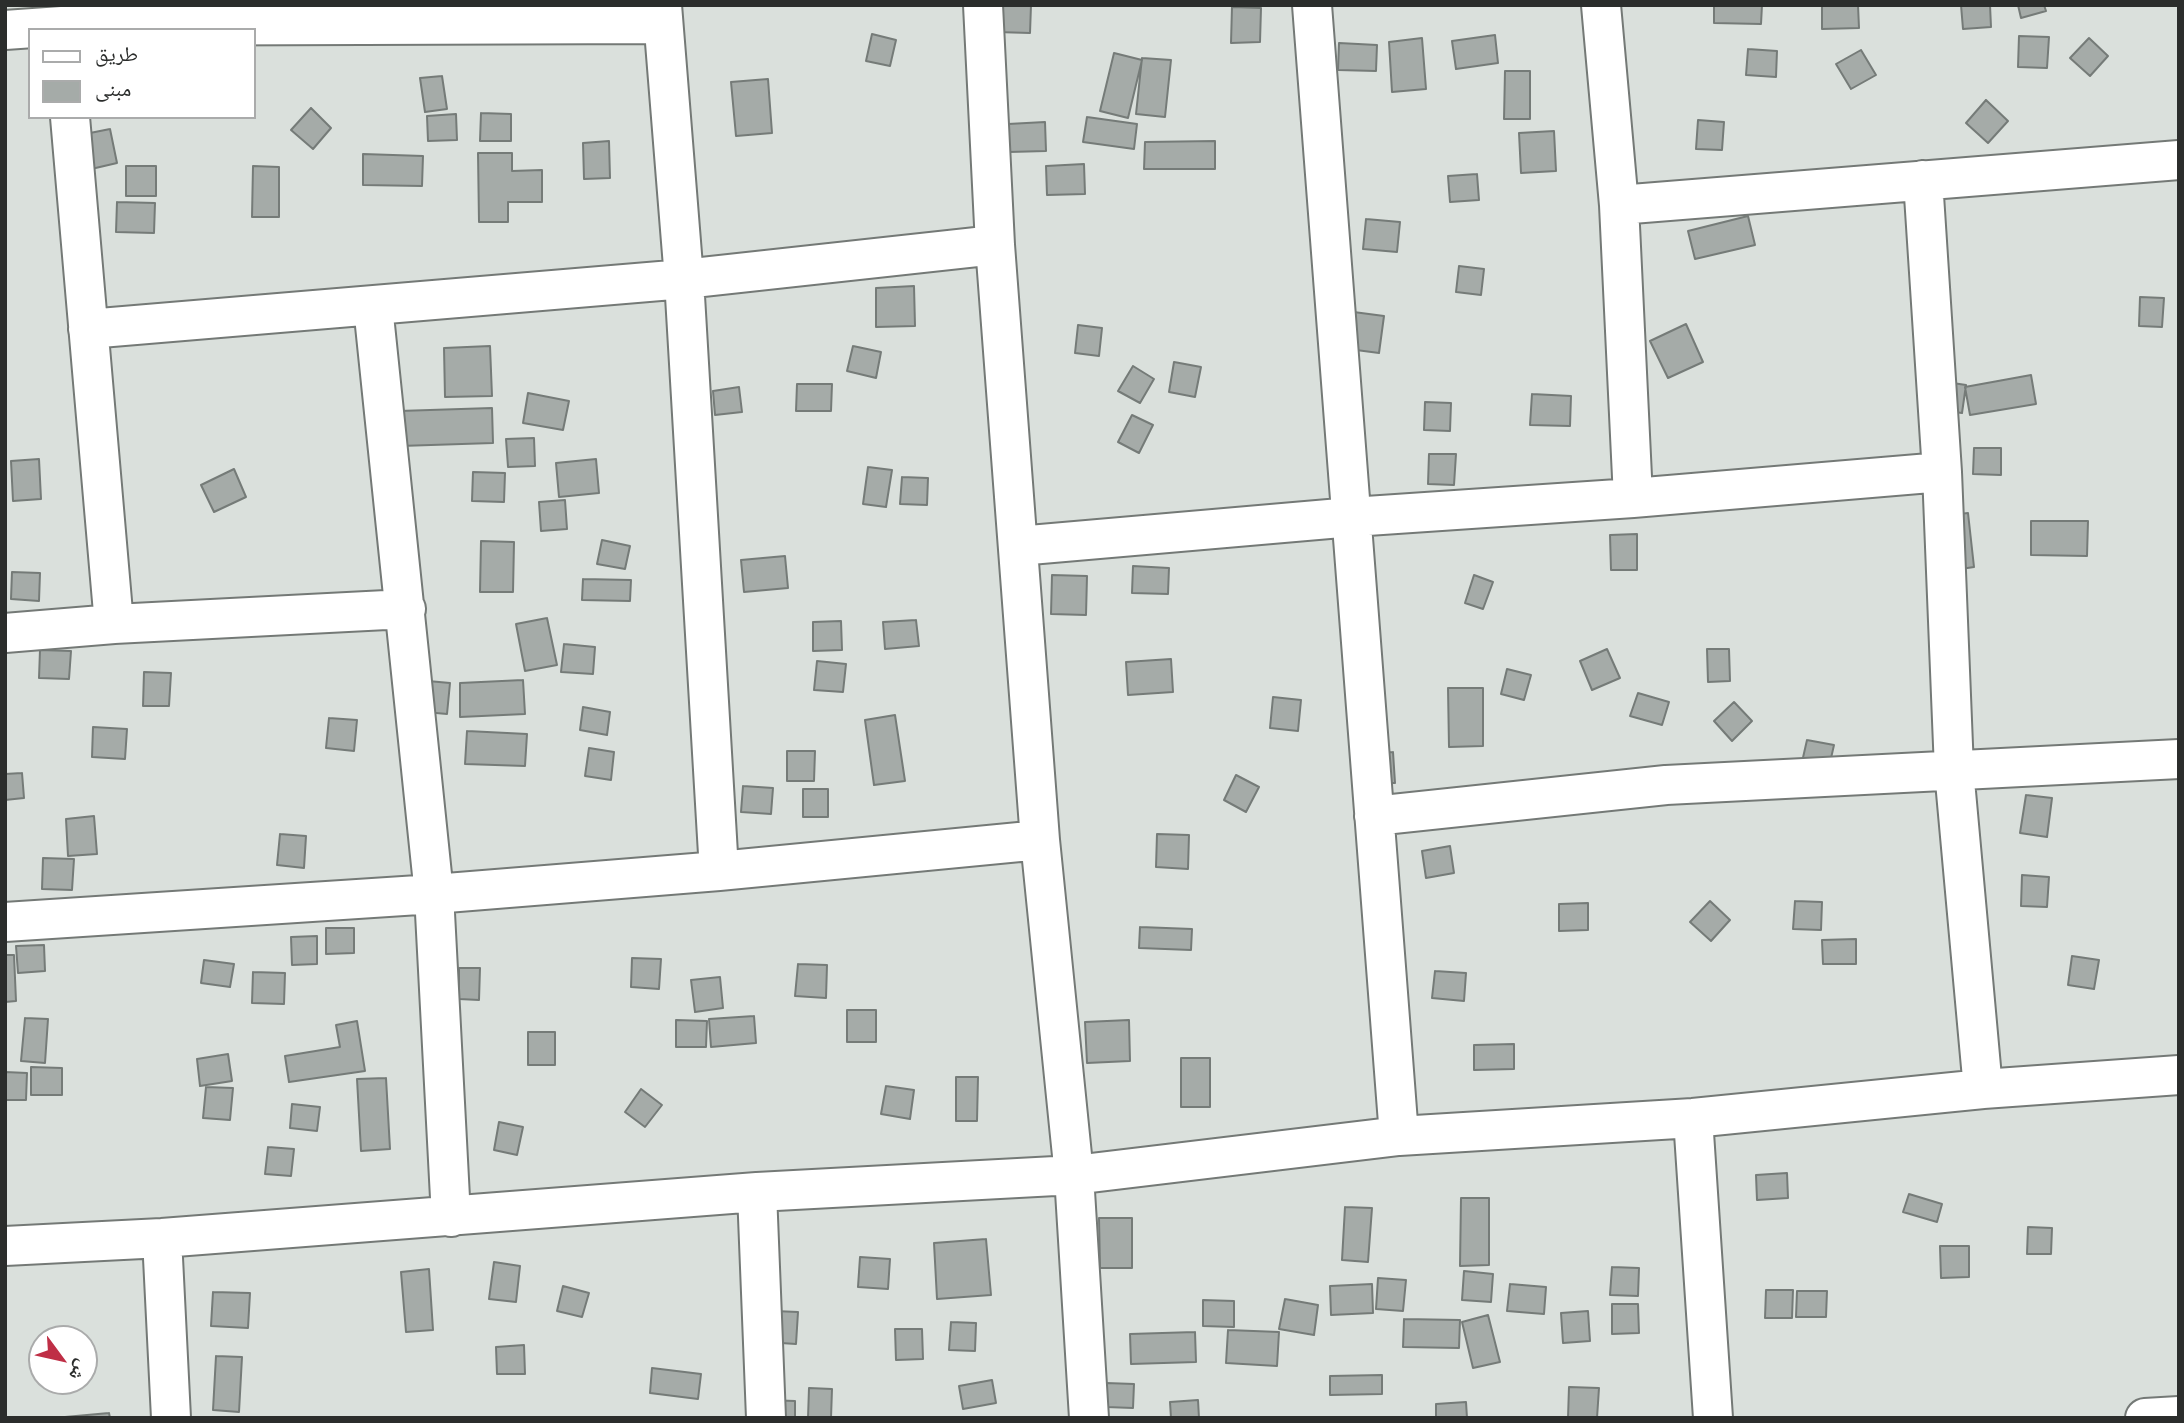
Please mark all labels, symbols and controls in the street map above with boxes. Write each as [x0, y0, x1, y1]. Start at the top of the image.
legend [28, 28, 256, 119]
text: طريق [95, 41, 138, 67]
text: مبنى [95, 76, 131, 102]
north arrow [28, 1325, 98, 1395]
text: ش [64, 1356, 94, 1385]

